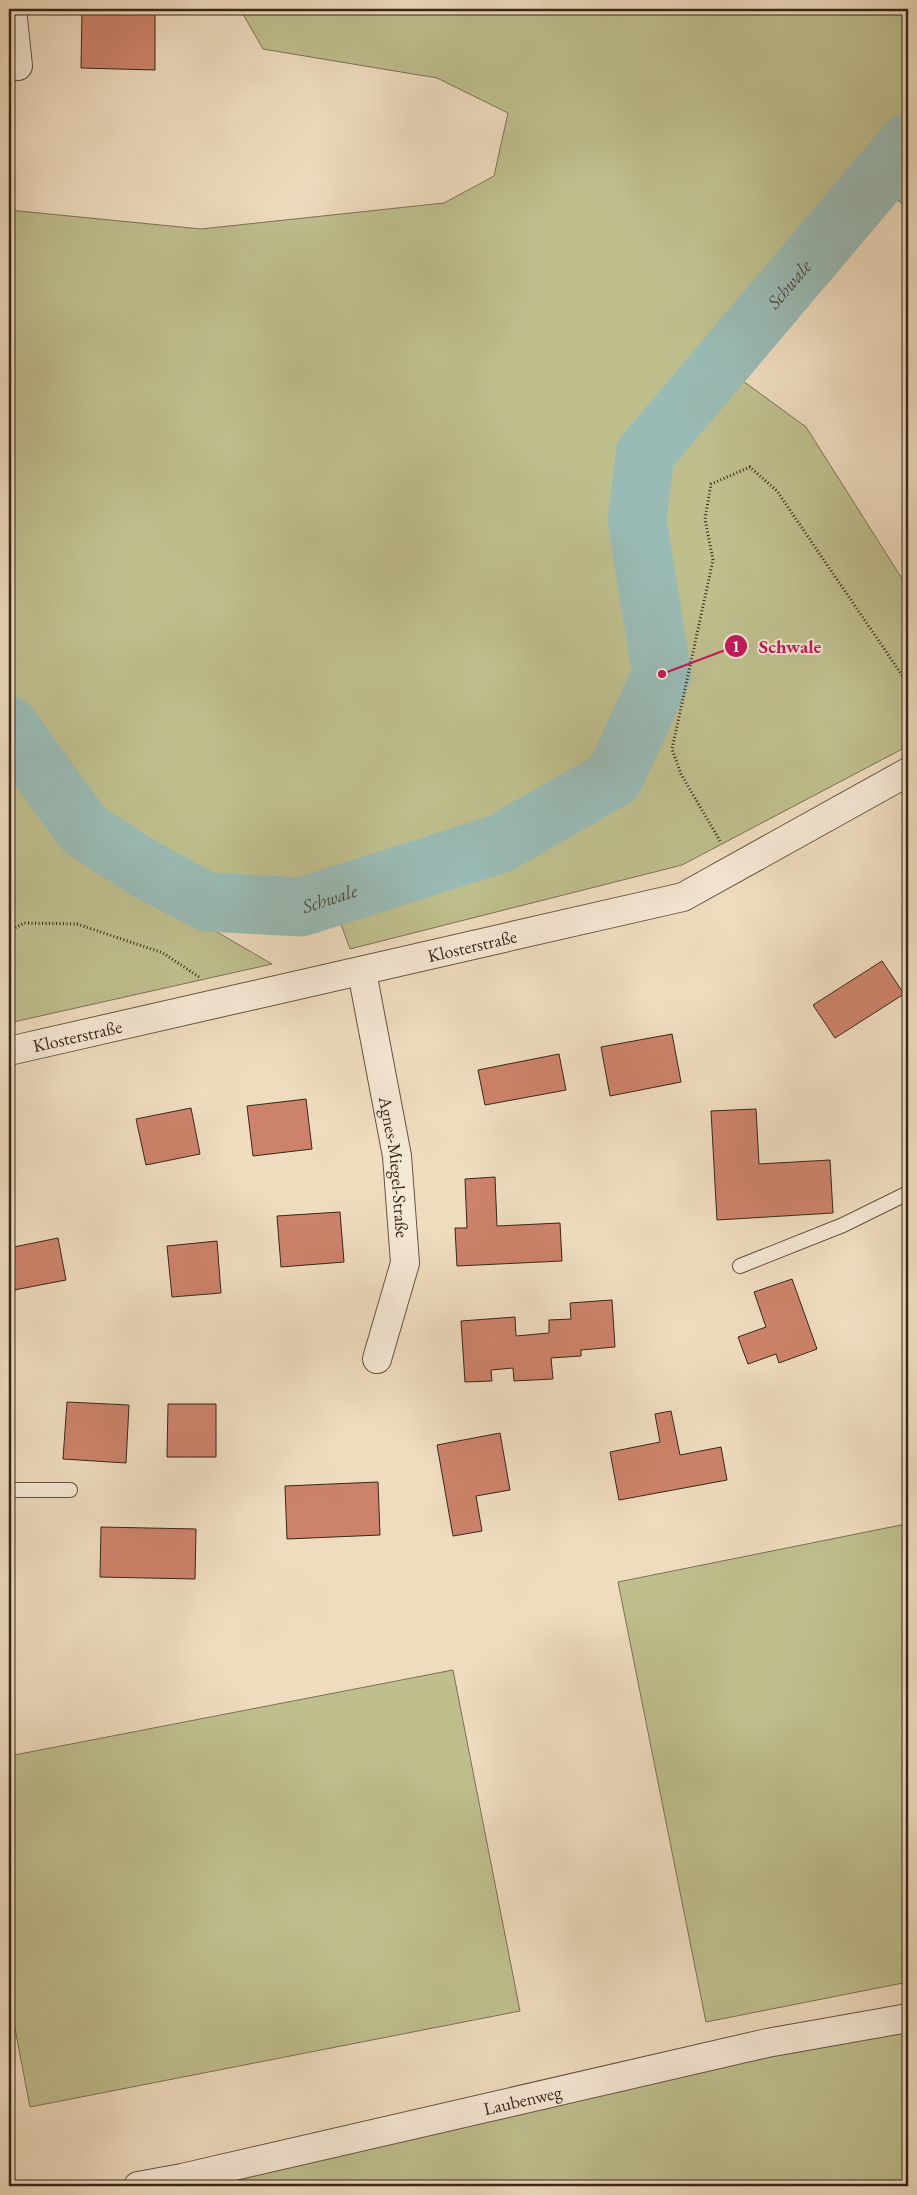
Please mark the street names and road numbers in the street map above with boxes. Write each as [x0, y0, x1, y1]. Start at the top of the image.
street label: Klosterstraße [425, 924, 519, 967]
street label: Klosterstraße [30, 1014, 124, 1057]
street label: Agnes-Miegel-Straße [374, 1093, 415, 1239]
street label: Laubenweg [481, 2079, 564, 2120]

